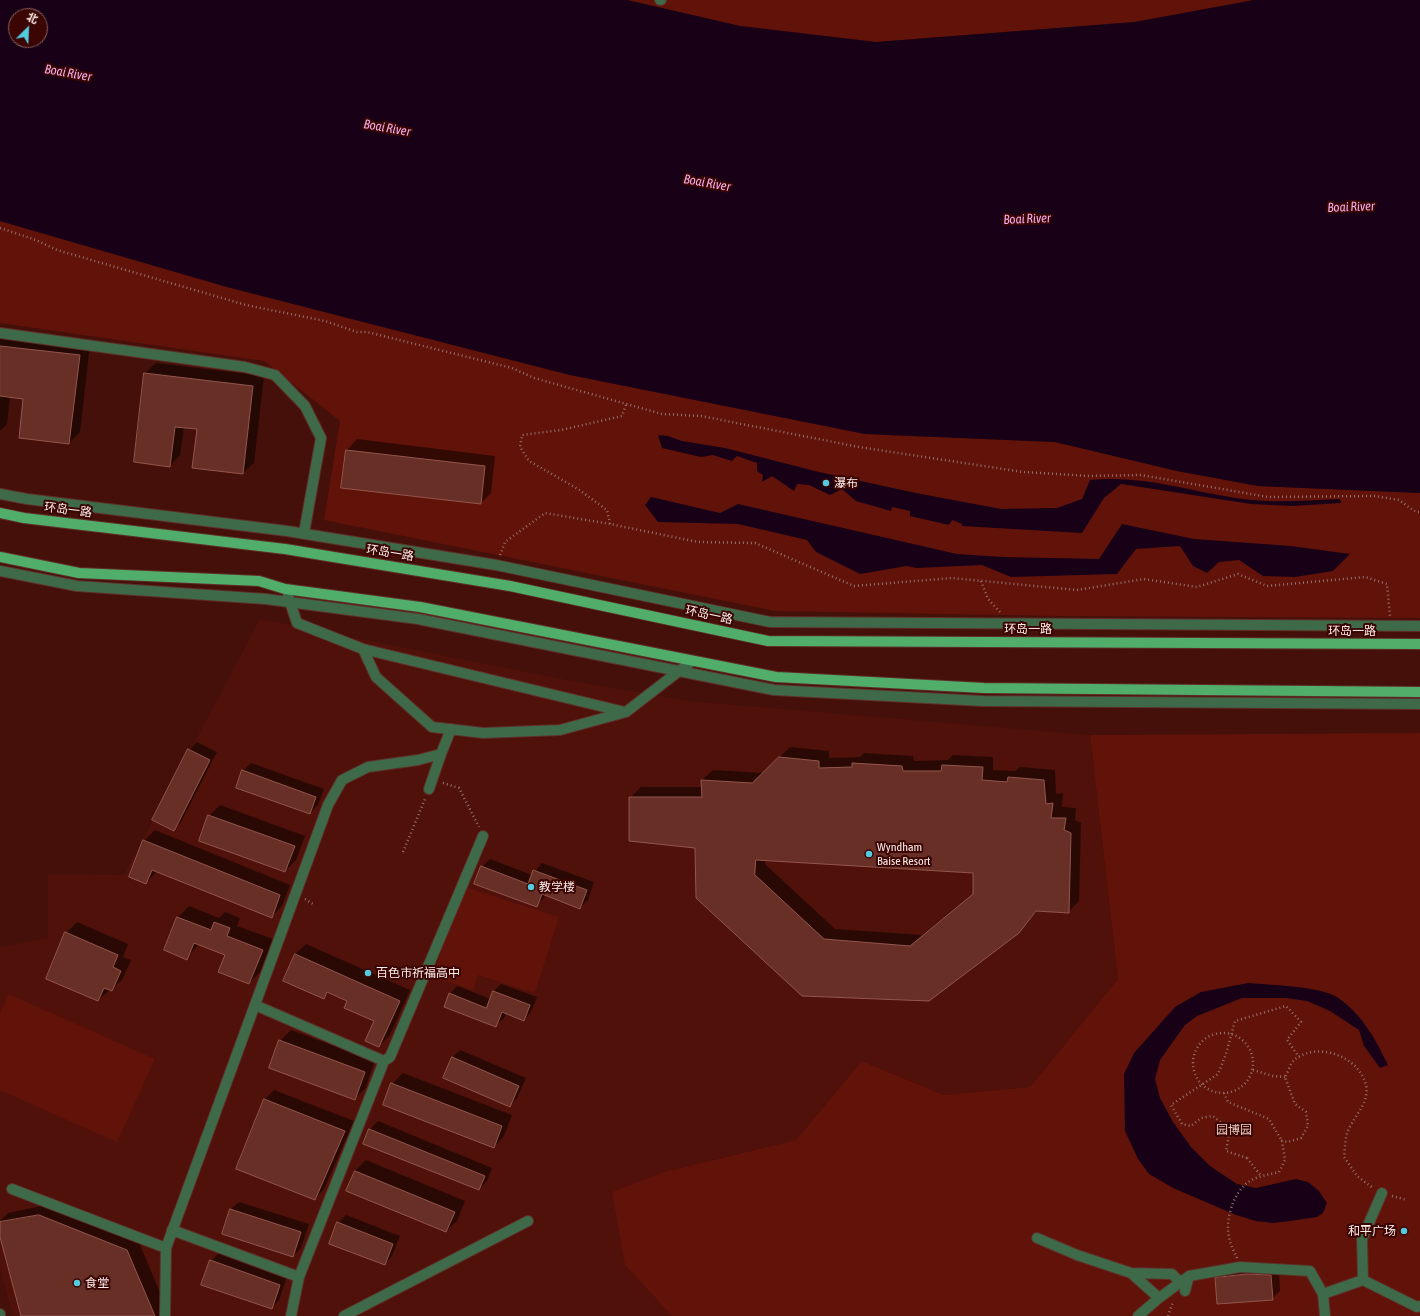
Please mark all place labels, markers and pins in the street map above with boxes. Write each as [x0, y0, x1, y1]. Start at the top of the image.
place label: 瀑布 [834, 476, 858, 490]
marker: 瀑布 [821, 478, 831, 488]
place label: Wyndham Baise Resort [877, 840, 931, 868]
marker: Wyndham Baise Resort [864, 849, 874, 859]
place label: 教学楼 [539, 880, 575, 894]
marker: 教学楼 [526, 882, 536, 892]
place label: 百色市祈福高中 [376, 966, 460, 980]
marker: 百色市祈福高中 [363, 968, 373, 978]
place label: 和平广场 [1348, 1224, 1396, 1238]
marker: 和平广场 [1399, 1226, 1409, 1236]
place label: 食堂 [85, 1276, 109, 1290]
marker: 食堂 [72, 1278, 82, 1288]

